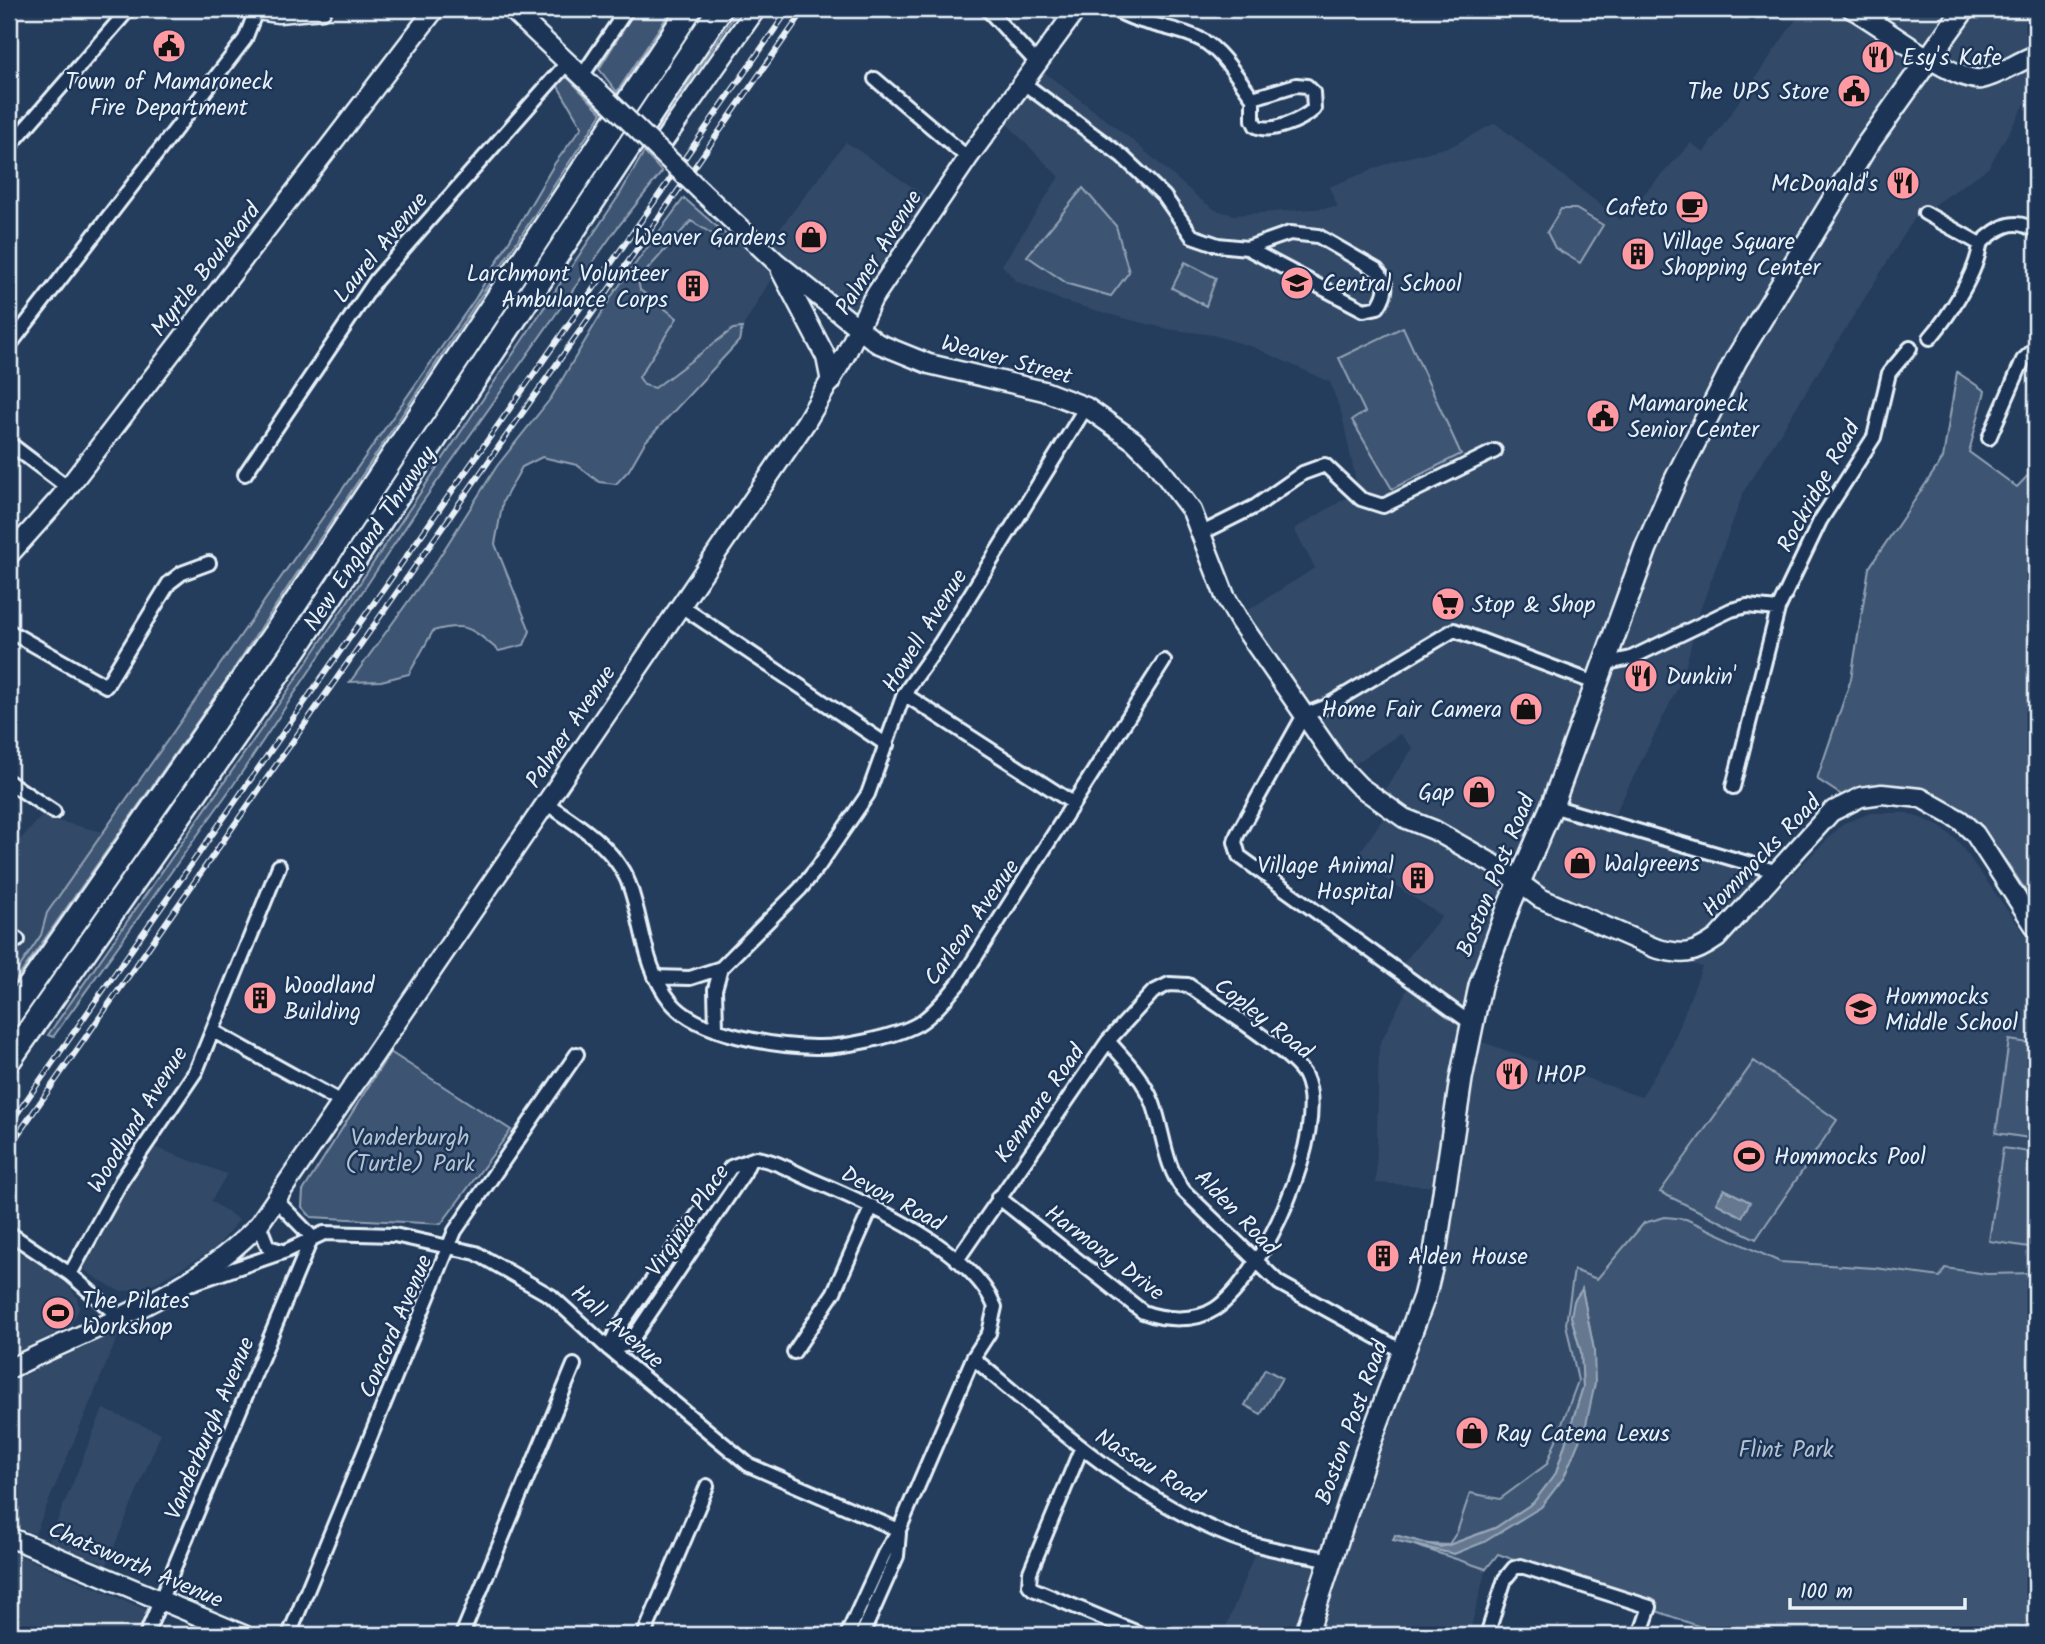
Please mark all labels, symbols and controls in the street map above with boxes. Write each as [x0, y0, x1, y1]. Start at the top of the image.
public building icon: Town of Mamaroneck Fire Department [150, 27, 188, 65]
restaurant icon: Esy's Kafe [1859, 38, 1897, 76]
place label: Esy's Kafe [1902, 41, 2002, 77]
place label: Town of Mamaroneck Fire Department [65, 65, 273, 127]
public building icon: The UPS Store [1835, 72, 1873, 110]
place label: The UPS Store [1688, 75, 1829, 111]
restaurant icon: McDonald's [1884, 164, 1922, 202]
place label: McDonald's [1771, 167, 1878, 203]
street label: Palmer Avenue [827, 183, 933, 323]
street label: Laurel Avenue [325, 184, 438, 312]
cafe icon: Cafeto [1673, 188, 1711, 226]
place label: Cafeto [1605, 191, 1668, 227]
street label: Myrtle Boulevard [142, 195, 271, 345]
shop icon: Weaver Gardens [792, 218, 830, 256]
place label: Weaver Gardens [634, 221, 786, 257]
place label: Village Square Shopping Center [1662, 225, 1821, 287]
building icon: Village Square Shopping Center [1619, 235, 1657, 273]
place label: Larchmont Volunteer Ambulance Corps [467, 257, 669, 319]
school or university icon: Central School [1278, 264, 1316, 302]
building icon: Larchmont Volunteer Ambulance Corps [674, 267, 712, 305]
place label: Central School [1322, 267, 1462, 303]
street label: Weaver Street [937, 326, 1077, 396]
place label: Mamaroneck Senior Center [1628, 387, 1760, 449]
public building icon: Mamaroneck Senior Center [1584, 397, 1622, 435]
street label: Rockridge Road [1769, 414, 1871, 560]
street label: New England Thruway [295, 439, 446, 639]
street label: Howell Avenue [873, 562, 978, 700]
supermarket icon: Stop & Shop [1429, 585, 1467, 623]
place label: Stop & Shop [1472, 588, 1595, 624]
restaurant icon: Dunkin' [1622, 657, 1660, 695]
street label: Palmer Avenue [517, 658, 626, 796]
place label: Dunkin' [1666, 660, 1737, 696]
shop icon: Home Fair Camera [1507, 690, 1545, 728]
place label: Home Fair Camera [1322, 693, 1502, 729]
shop icon: Gap [1460, 773, 1498, 811]
place label: Gap [1418, 776, 1454, 812]
street label: Hommocks Road [1694, 786, 1831, 926]
street label: Boston Post Road [1448, 789, 1546, 963]
shop icon: Walgreens [1561, 844, 1599, 882]
place label: Walgreens [1604, 847, 1700, 883]
place label: Village Animal Hospital [1257, 849, 1394, 911]
street label: Carleon Avenue [916, 852, 1030, 994]
building icon: Village Animal Hospital [1399, 859, 1437, 897]
place label: Woodland Building [284, 969, 375, 1031]
street label: Copley Road [1205, 969, 1320, 1070]
building icon: Woodland Building [241, 979, 279, 1017]
place label: Hommocks Middle School [1885, 980, 2018, 1042]
school or university icon: Hommocks Middle School [1842, 990, 1880, 1028]
street label: Kenmare Road [986, 1037, 1095, 1171]
street label: Woodland Avenue [79, 1040, 198, 1201]
restaurant icon: IHOP [1493, 1055, 1531, 1093]
place label: IHOP [1536, 1058, 1586, 1094]
park label: Vanderburgh (Turtle) Park [345, 1121, 475, 1183]
sports icon: Hommocks Pool [1730, 1137, 1768, 1175]
place label: Hommocks Pool [1774, 1140, 1926, 1176]
street label: Devon Road [834, 1157, 951, 1242]
street label: Virginia Place [638, 1158, 740, 1285]
street label: Alden Road [1185, 1162, 1287, 1265]
street label: Harmony Drive [1036, 1196, 1172, 1311]
building icon: Alden House [1364, 1237, 1402, 1275]
place label: Alden House [1408, 1240, 1528, 1276]
street label: Concord Avenue [350, 1249, 443, 1404]
street label: Hall Avenue [562, 1276, 672, 1379]
place label: The Pilates Workshop [82, 1284, 190, 1346]
sports icon: The Pilates Workshop [39, 1294, 77, 1332]
street label: Vanderburgh Avenue [156, 1332, 266, 1526]
street label: Boston Post Road [1306, 1335, 1399, 1510]
shop icon: Ray Catena Lexus [1453, 1414, 1491, 1452]
place label: Ray Catena Lexus [1496, 1417, 1670, 1453]
street label: Nassau Road [1087, 1420, 1211, 1516]
park label: Flint Park [1738, 1433, 1834, 1469]
street label: Chatsworth Avenue [42, 1513, 228, 1619]
scale bar [1790, 1567, 1965, 1611]
text: 100 m [1800, 1576, 1853, 1609]

